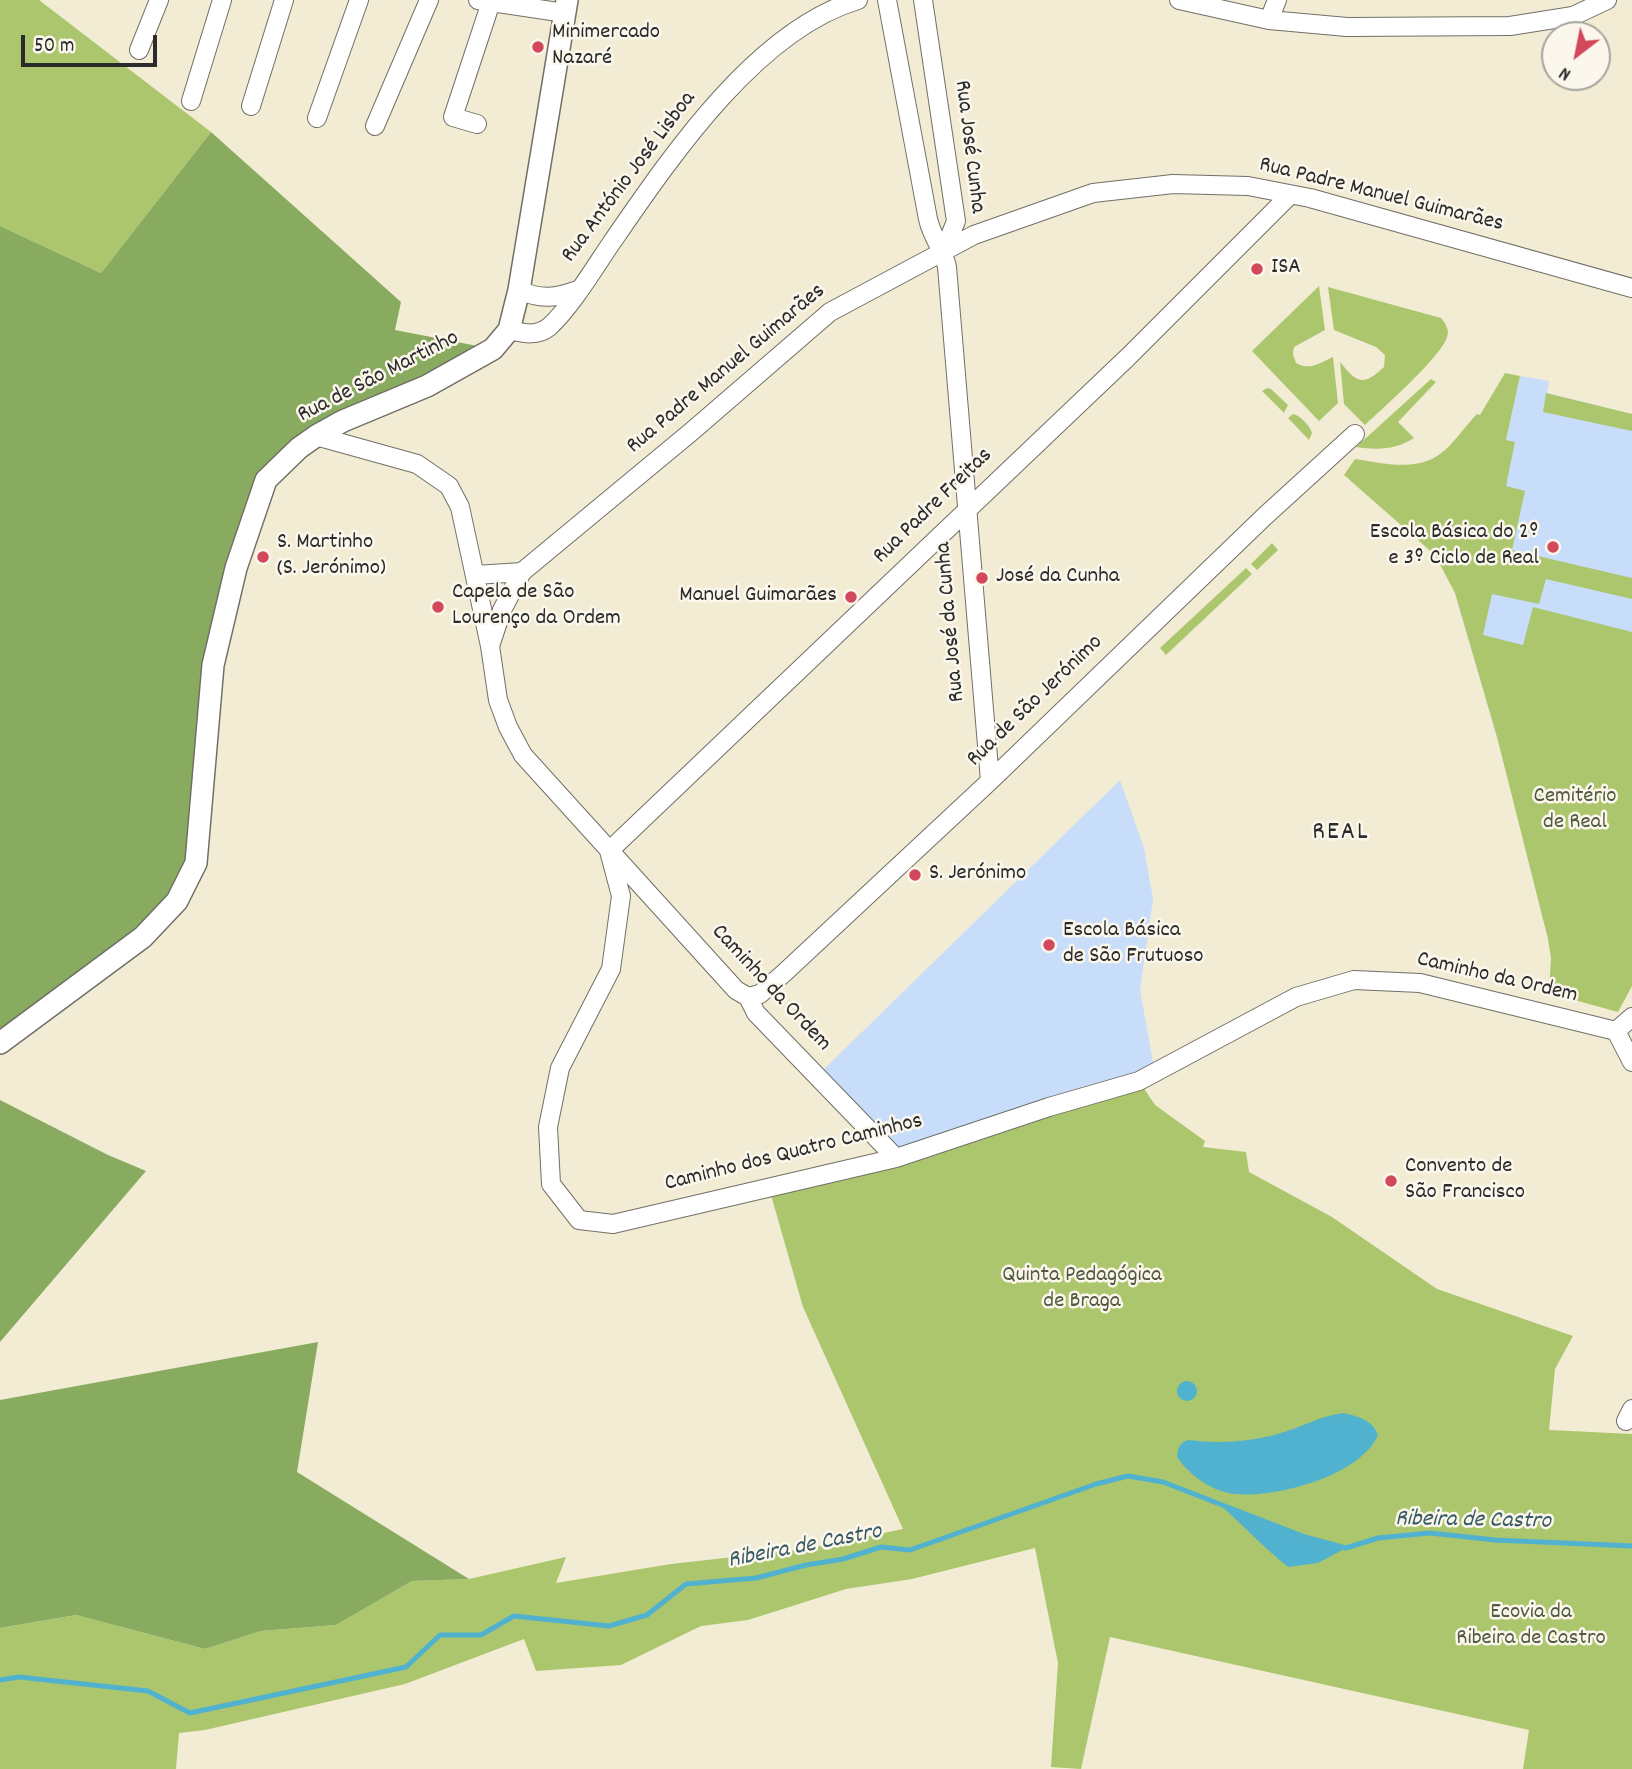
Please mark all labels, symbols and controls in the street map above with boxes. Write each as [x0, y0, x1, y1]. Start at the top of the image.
place label: Minimercado Nazaré [552, 20, 660, 74]
scale bar [24, 21, 161, 65]
north arrow [1541, 21, 1611, 91]
text: 50 m [34, 32, 74, 62]
marker: Minimercado Nazaré [530, 39, 546, 55]
text: N [1555, 59, 1577, 86]
street label: Rua José Cunha [946, 79, 990, 215]
street label: Rua António José Lisboa [557, 87, 703, 269]
street label: Rua Padre Manuel Guimarães [1256, 152, 1506, 240]
place label: ISA [1271, 255, 1301, 283]
marker: ISA [1249, 261, 1265, 277]
street label: Rua Padre Manuel Guimarães [622, 279, 832, 461]
street label: Rua de São Martinho [294, 325, 464, 431]
street label: Rua Padre Freitas [869, 443, 999, 571]
place label: Escola Básica do 2º e 3º Ciclo de Real [1370, 520, 1539, 574]
place label: S. Martinho (S. Jerónimo) [277, 530, 386, 584]
marker: Escola Básica do 2º e 3º Ciclo de Real [1545, 539, 1561, 555]
street label: Rua José da Cunha [931, 541, 973, 703]
marker: S. Martinho (S. Jerónimo) [255, 549, 271, 565]
place label: José da Cunha [996, 564, 1120, 592]
marker: José da Cunha [974, 570, 990, 586]
place label: Capela de São Lourenço da Ordem [452, 580, 621, 634]
place label: Manuel Guimarães [679, 583, 837, 611]
marker: Manuel Guimarães [843, 589, 859, 605]
marker: Capela de São Lourenço da Ordem [430, 599, 446, 615]
street label: Rua de São Jerónimo [962, 630, 1110, 774]
park label: Cemitério de Real [1534, 784, 1616, 838]
district label: REAL [1313, 818, 1369, 850]
place label: S. Jerónimo [929, 861, 1026, 889]
marker: S. Jerónimo [907, 867, 923, 883]
place label: Escola Básica de São Frutuoso [1063, 918, 1204, 972]
street label: Caminho da Ordem [704, 920, 836, 1058]
marker: Escola Básica de São Frutuoso [1041, 937, 1057, 953]
street label: Caminho da Ordem [1414, 947, 1580, 1011]
street label: Caminho dos Quatro Caminhos [662, 1109, 926, 1199]
place label: Convento de São Francisco [1405, 1154, 1525, 1208]
marker: Convento de São Francisco [1383, 1173, 1399, 1189]
park label: Quinta Pedagógica de Braga [1002, 1263, 1162, 1317]
water label: Ribeira de Castro [1395, 1506, 1551, 1538]
water label: Ribeira de Castro [726, 1519, 884, 1577]
park label: Ecovia da Ribeira de Castro [1456, 1600, 1606, 1654]

